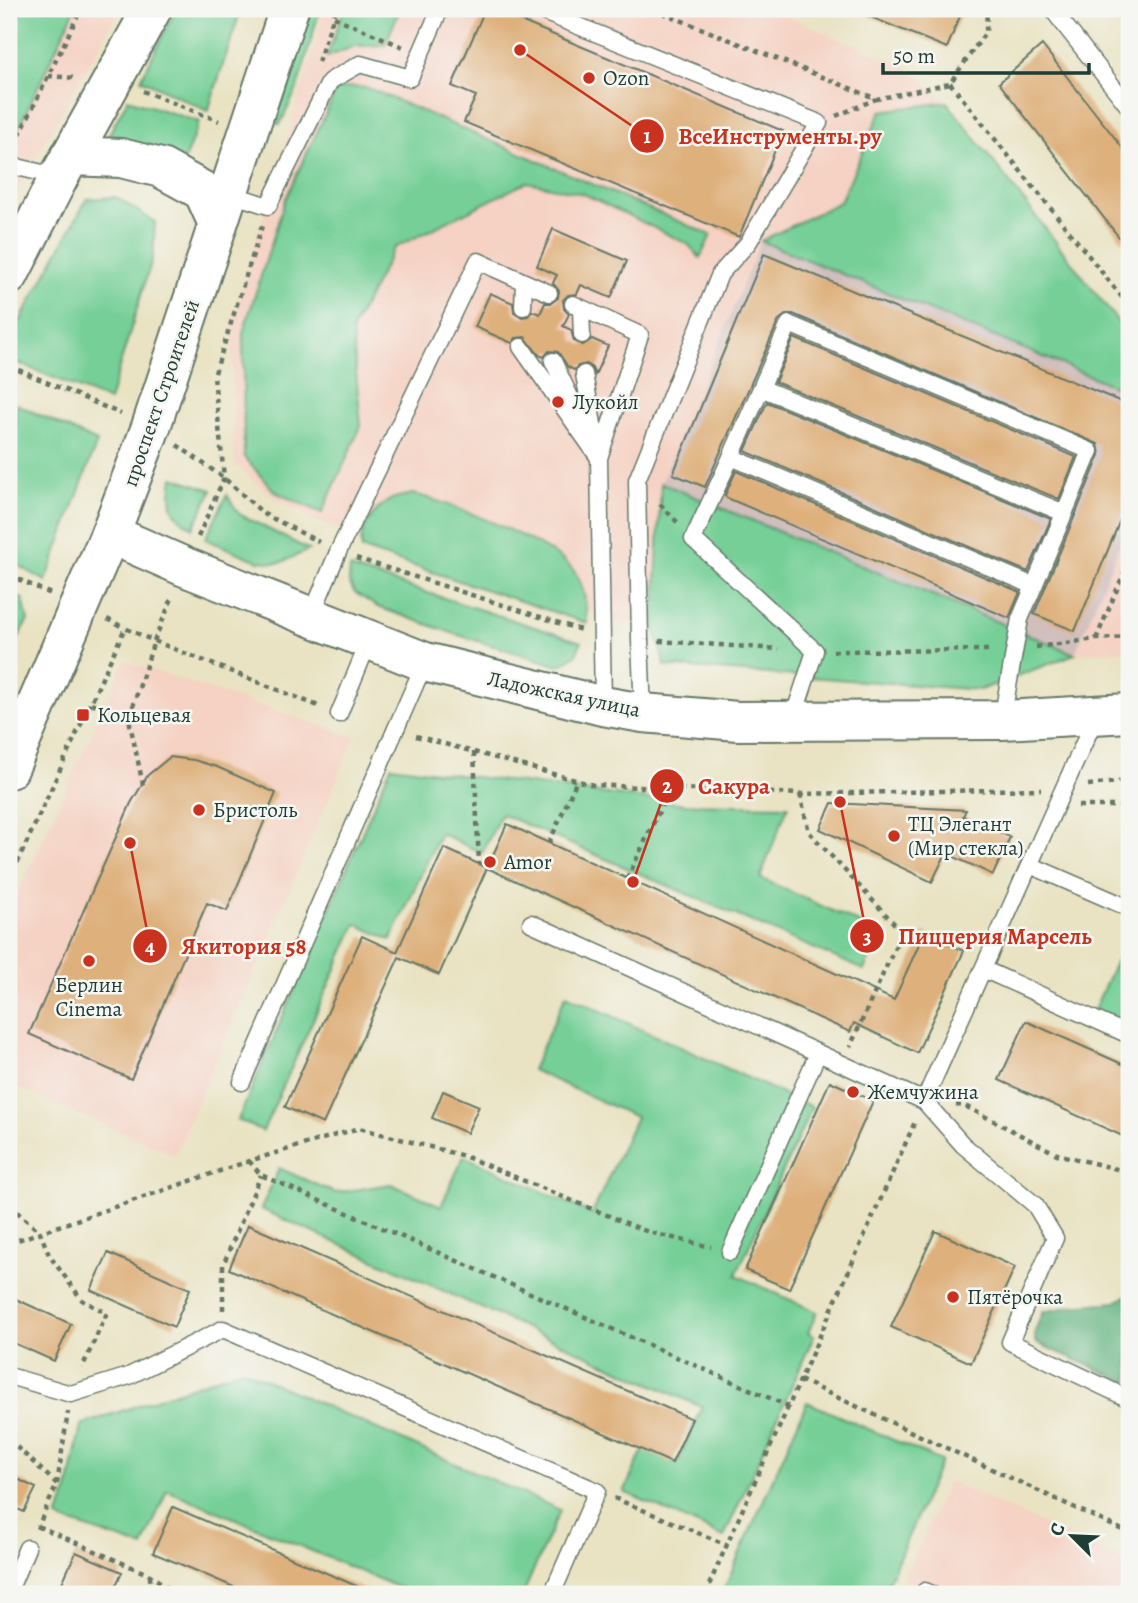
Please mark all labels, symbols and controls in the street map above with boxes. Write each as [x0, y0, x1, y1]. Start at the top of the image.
scale bar [883, 32, 1089, 76]
text: 50 m [893, 42, 935, 70]
place label: Ozon [603, 64, 649, 92]
marker: Ozon [581, 70, 597, 86]
callout: ВсеИнструменты.ру [629, 114, 896, 158]
text: ВсеИнструменты.ру [678, 121, 883, 152]
text: 1 [643, 122, 651, 150]
street label: проспект Строителей [116, 296, 206, 490]
place label: Лукойл [572, 388, 638, 416]
marker: Лукойл [550, 394, 566, 410]
street label: Ладожская улица [485, 664, 644, 724]
place label: Кольцевая [97, 701, 191, 729]
marker: Кольцевая [75, 707, 91, 723]
callout: Сакура [649, 764, 784, 808]
text: Сакура [698, 771, 770, 802]
text: 2 [662, 772, 672, 800]
place label: Бристоль [213, 796, 298, 824]
marker: Бристоль [191, 802, 207, 818]
place label: ТЦ Элегант (Мир стекла) [908, 810, 1024, 862]
marker: ТЦ Элегант (Мир стекла) [886, 828, 902, 844]
place label: Amor [503, 848, 552, 876]
marker: Amor [482, 854, 498, 870]
callout: Пиццерия Марсель [849, 914, 1106, 958]
text: Пиццерия Марсель [898, 921, 1092, 952]
text: 3 [862, 923, 872, 951]
callout: Якитория 58 [132, 924, 320, 968]
text: Якитория 58 [181, 931, 307, 962]
text: 4 [145, 933, 155, 961]
marker: Берлин Cinema [81, 953, 97, 969]
place label: Берлин Cinema [55, 971, 123, 1023]
place label: Жемчужина [867, 1078, 979, 1106]
marker: Жемчужина [845, 1084, 861, 1100]
place label: Пятёрочка [967, 1283, 1063, 1311]
marker: Пятёрочка [945, 1289, 961, 1305]
north arrow [1036, 1502, 1106, 1572]
text: С [1043, 1519, 1072, 1540]

